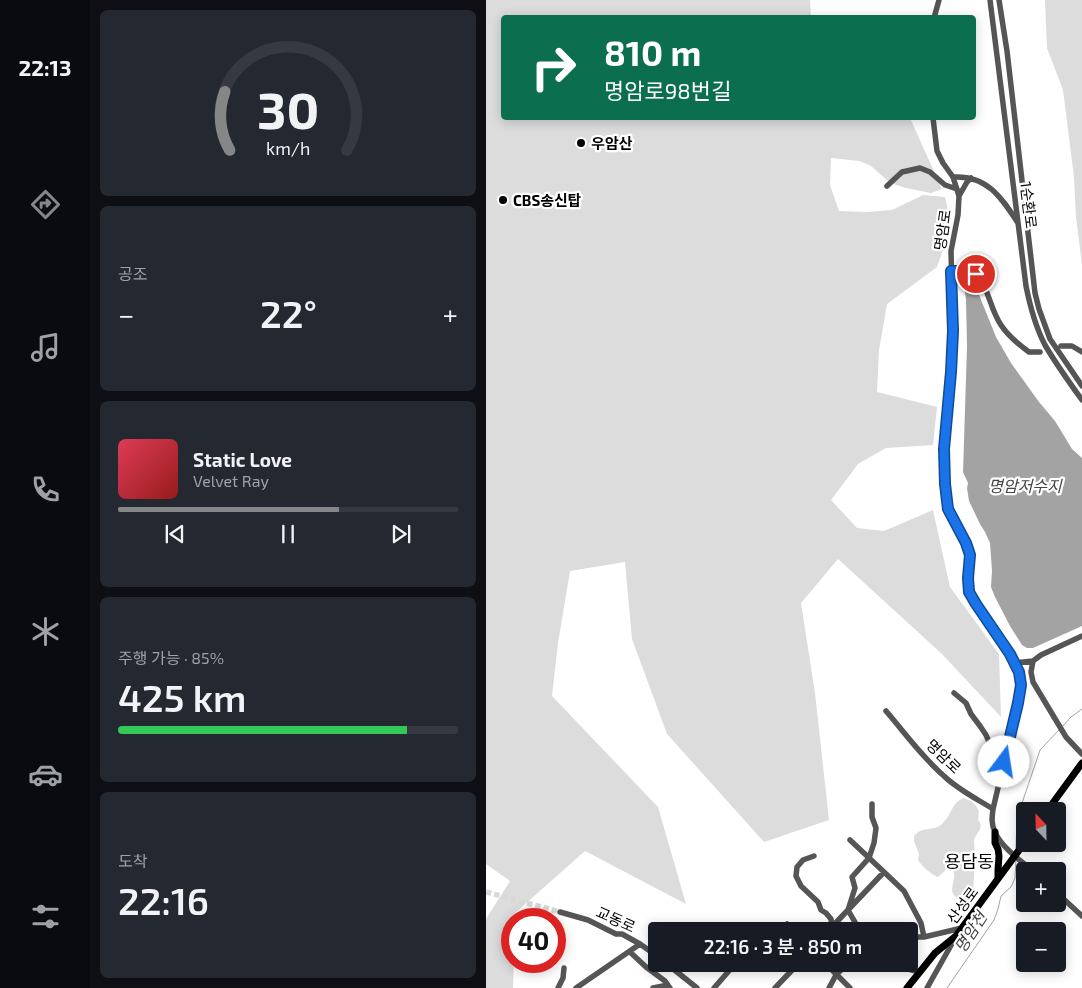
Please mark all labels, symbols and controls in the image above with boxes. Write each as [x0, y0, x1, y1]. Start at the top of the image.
text: 810 m [604, 31, 701, 73]
icon: right [521, 35, 586, 100]
text: 22:13 [18, 54, 72, 80]
text: 30 [257, 77, 319, 139]
text: 명암로98번길 [604, 77, 731, 103]
place label: 우암산 [591, 134, 633, 152]
text: km/h [266, 137, 310, 159]
marker: 우암산 [575, 137, 587, 149]
street label: 1순환로 [1017, 180, 1041, 230]
icon: directions [28, 187, 63, 222]
place label: CBS송신탑 [513, 191, 582, 209]
marker: CBS송신탑 [497, 194, 509, 206]
street label: 명암로 [930, 208, 954, 252]
pin [955, 253, 997, 295]
icon: arrive [962, 260, 990, 288]
text: 공조 [118, 264, 147, 283]
text: 22° [260, 290, 317, 336]
text: − [118, 297, 134, 331]
text: + [443, 297, 458, 331]
icon: music [28, 330, 63, 365]
text: Static Love [193, 448, 292, 471]
text: Velvet Ray [193, 471, 269, 490]
icon: phone [28, 472, 63, 507]
water label: 명암저수지 [988, 476, 1063, 495]
icon: previous [161, 520, 189, 548]
icon: pause [274, 520, 302, 548]
icon: next [387, 520, 415, 548]
icon: climate [28, 614, 63, 649]
text: 주행 가능 · 85% [118, 648, 224, 667]
text: 425 km [118, 674, 247, 720]
street label: 명암로 [923, 735, 965, 777]
position arrow [977, 735, 1029, 787]
icon: car [28, 757, 63, 792]
north arrow [1016, 802, 1066, 852]
map controls [1016, 802, 1066, 972]
district label: 용담동 [944, 850, 994, 872]
text: 도착 [118, 851, 147, 870]
button: + [1016, 862, 1066, 912]
text: 22:16 [118, 877, 209, 923]
street label: 산성로 [943, 883, 981, 927]
icon: filters [28, 899, 63, 934]
street label: 교동로 [593, 902, 639, 936]
water label: 명암천 [950, 906, 991, 956]
speed limit sign: 40 [501, 908, 566, 973]
button: − [1016, 922, 1066, 972]
text: 22:16 · 3 분 · 850 m [704, 935, 862, 958]

